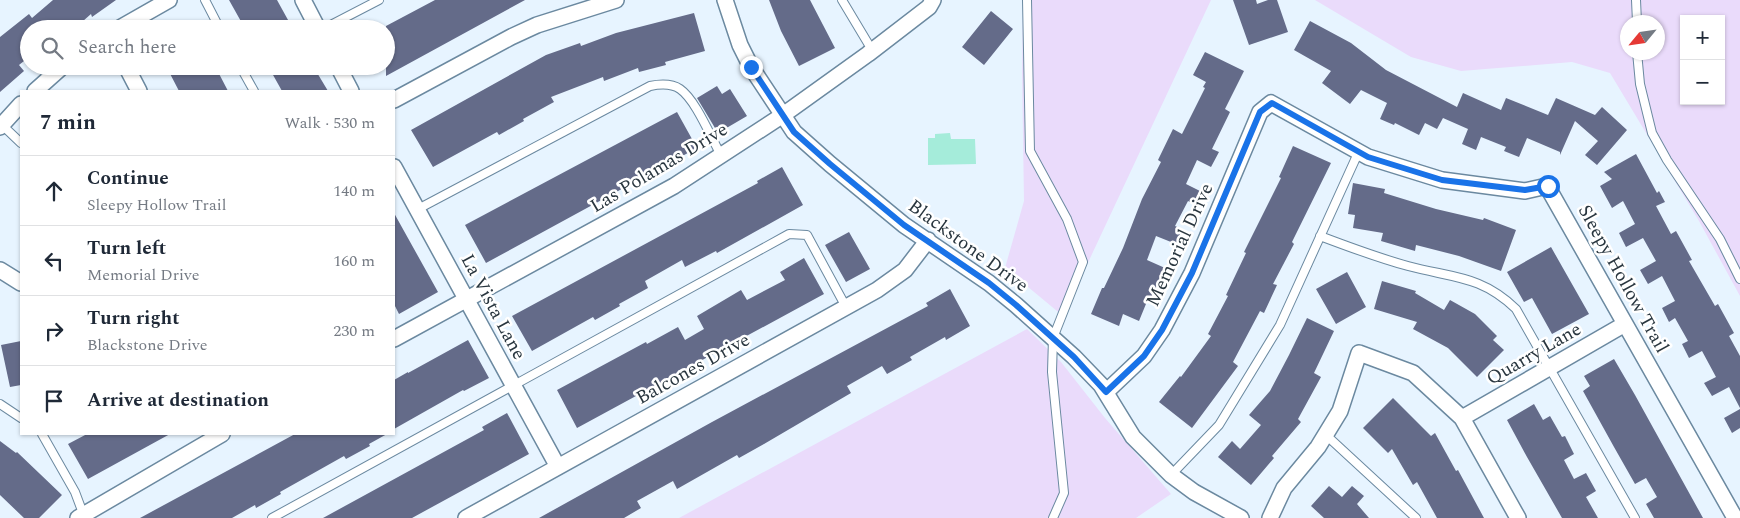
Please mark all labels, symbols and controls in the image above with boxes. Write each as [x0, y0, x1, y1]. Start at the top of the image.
north arrow [1620, 15, 1665, 60]
map controls [1680, 15, 1725, 105]
button: + [1680, 15, 1725, 60]
search box [20, 20, 395, 75]
text: Search here [78, 33, 177, 62]
icon: search [38, 34, 66, 62]
route end [740, 56, 763, 79]
button: − [1680, 60, 1725, 105]
text: 7 min [40, 107, 96, 139]
text: Walk · 530 m [284, 111, 375, 135]
street label: Las Polamas Drive [585, 115, 733, 221]
text: Continue [87, 164, 169, 193]
route start [1537, 175, 1560, 198]
icon: ahead [40, 177, 68, 205]
street label: Memorial Drive [1139, 178, 1221, 312]
text: 140 m [333, 179, 375, 203]
street label: Blackstone Drive [902, 192, 1034, 300]
text: Sleepy Hollow Trail [87, 193, 227, 217]
street label: Sleepy Hollow Trail [1570, 200, 1676, 358]
text: Turn left [87, 234, 166, 263]
icon: left [40, 247, 68, 275]
text: 160 m [333, 249, 375, 273]
street label: La Vista Lane [453, 249, 533, 365]
text: Memorial Drive [87, 263, 199, 287]
text: Turn right [87, 304, 180, 333]
street label: Quarry Lane [1481, 315, 1587, 393]
icon: right [40, 317, 68, 345]
text: 230 m [333, 319, 375, 343]
street label: Balcones Drive [631, 326, 755, 412]
text: Blackstone Drive [87, 333, 207, 357]
text: Arrive at destination [87, 386, 269, 415]
icon: arrive [40, 387, 68, 415]

